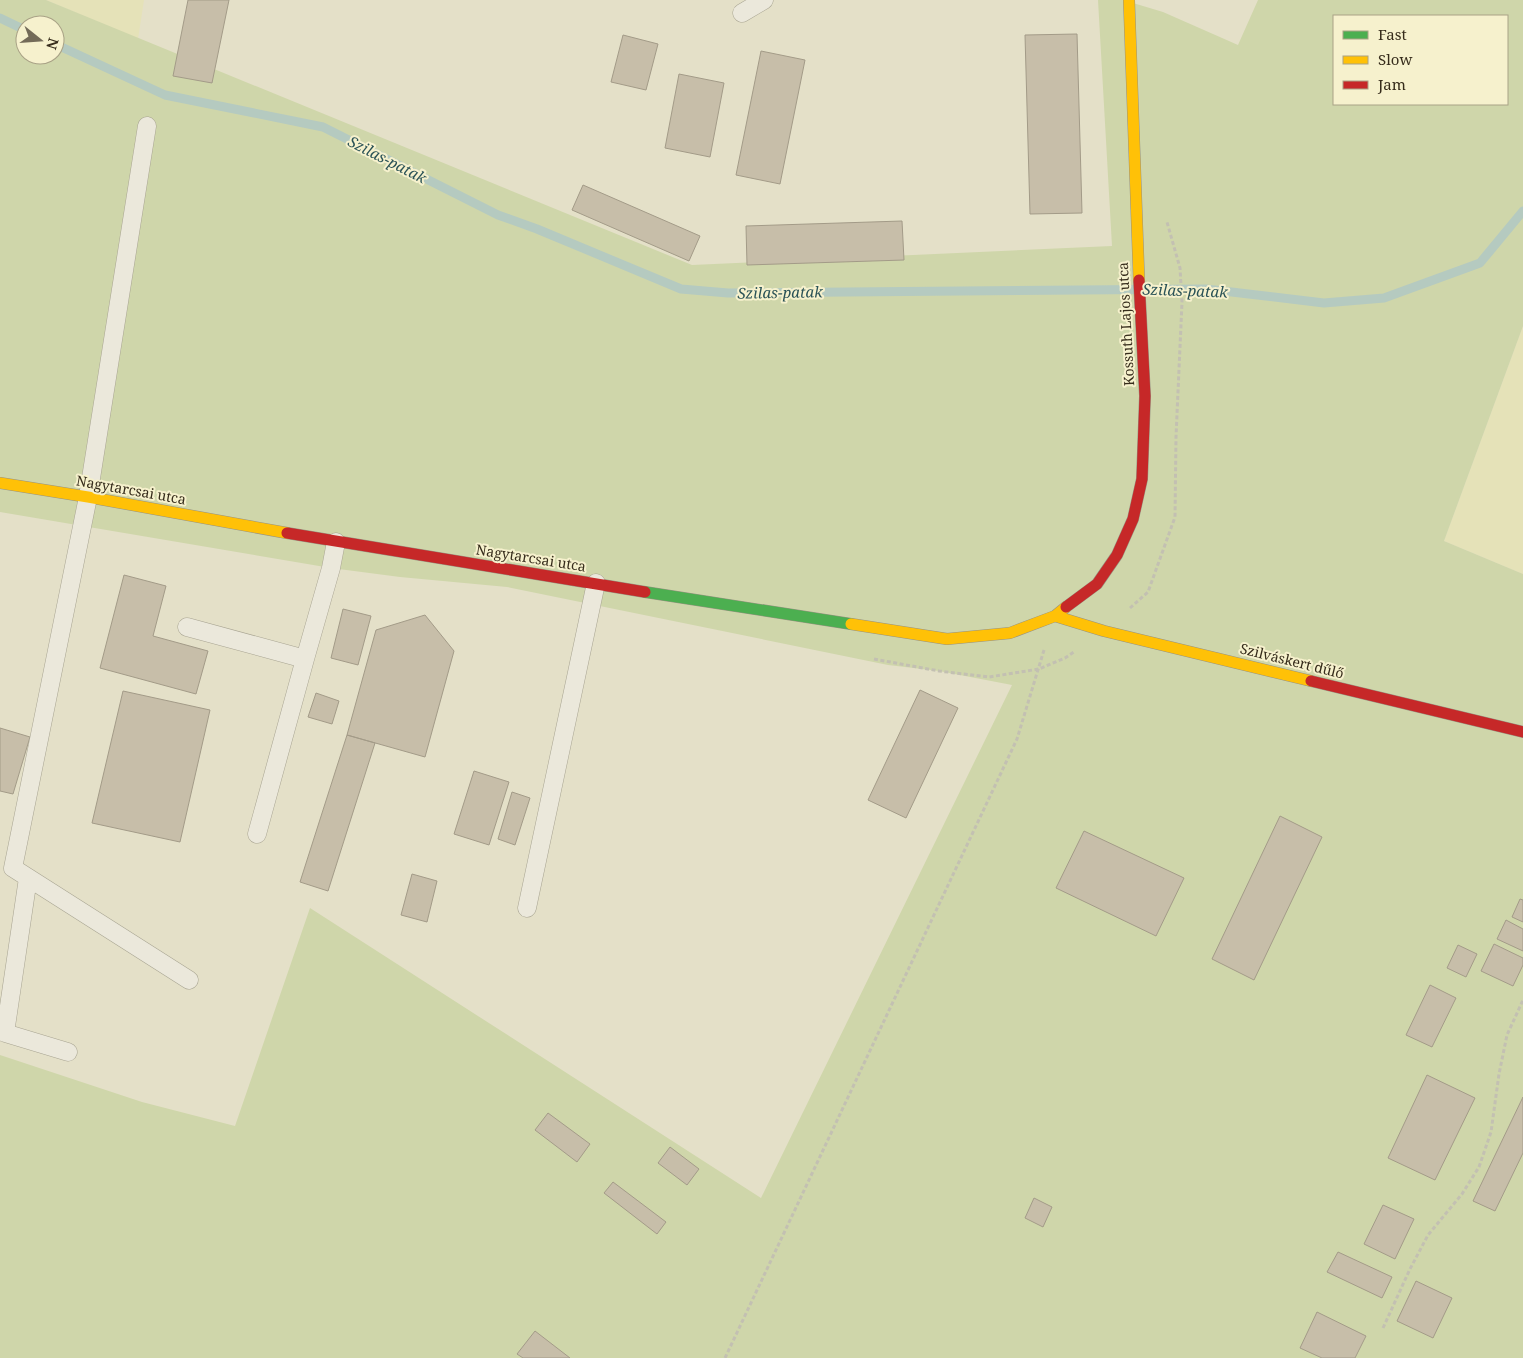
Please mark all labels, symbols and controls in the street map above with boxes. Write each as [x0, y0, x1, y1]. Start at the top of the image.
north arrow [15, 15, 65, 65]
legend [1333, 15, 1508, 105]
text: Fast [1378, 24, 1407, 44]
text: N [42, 36, 64, 52]
text: Slow [1378, 49, 1412, 69]
text: Jam [1377, 74, 1406, 94]
water label: Szilas-patak [345, 131, 430, 188]
street label: Kossuth Lajos utca [1113, 261, 1138, 386]
water label: Szilas-patak [1142, 279, 1228, 301]
water label: Szilas-patak [737, 281, 823, 303]
street label: Nagytarcsai utca [75, 470, 188, 509]
street label: Nagytarcsai utca [475, 539, 588, 576]
street label: Szilváskert dűlő [1238, 638, 1346, 683]

